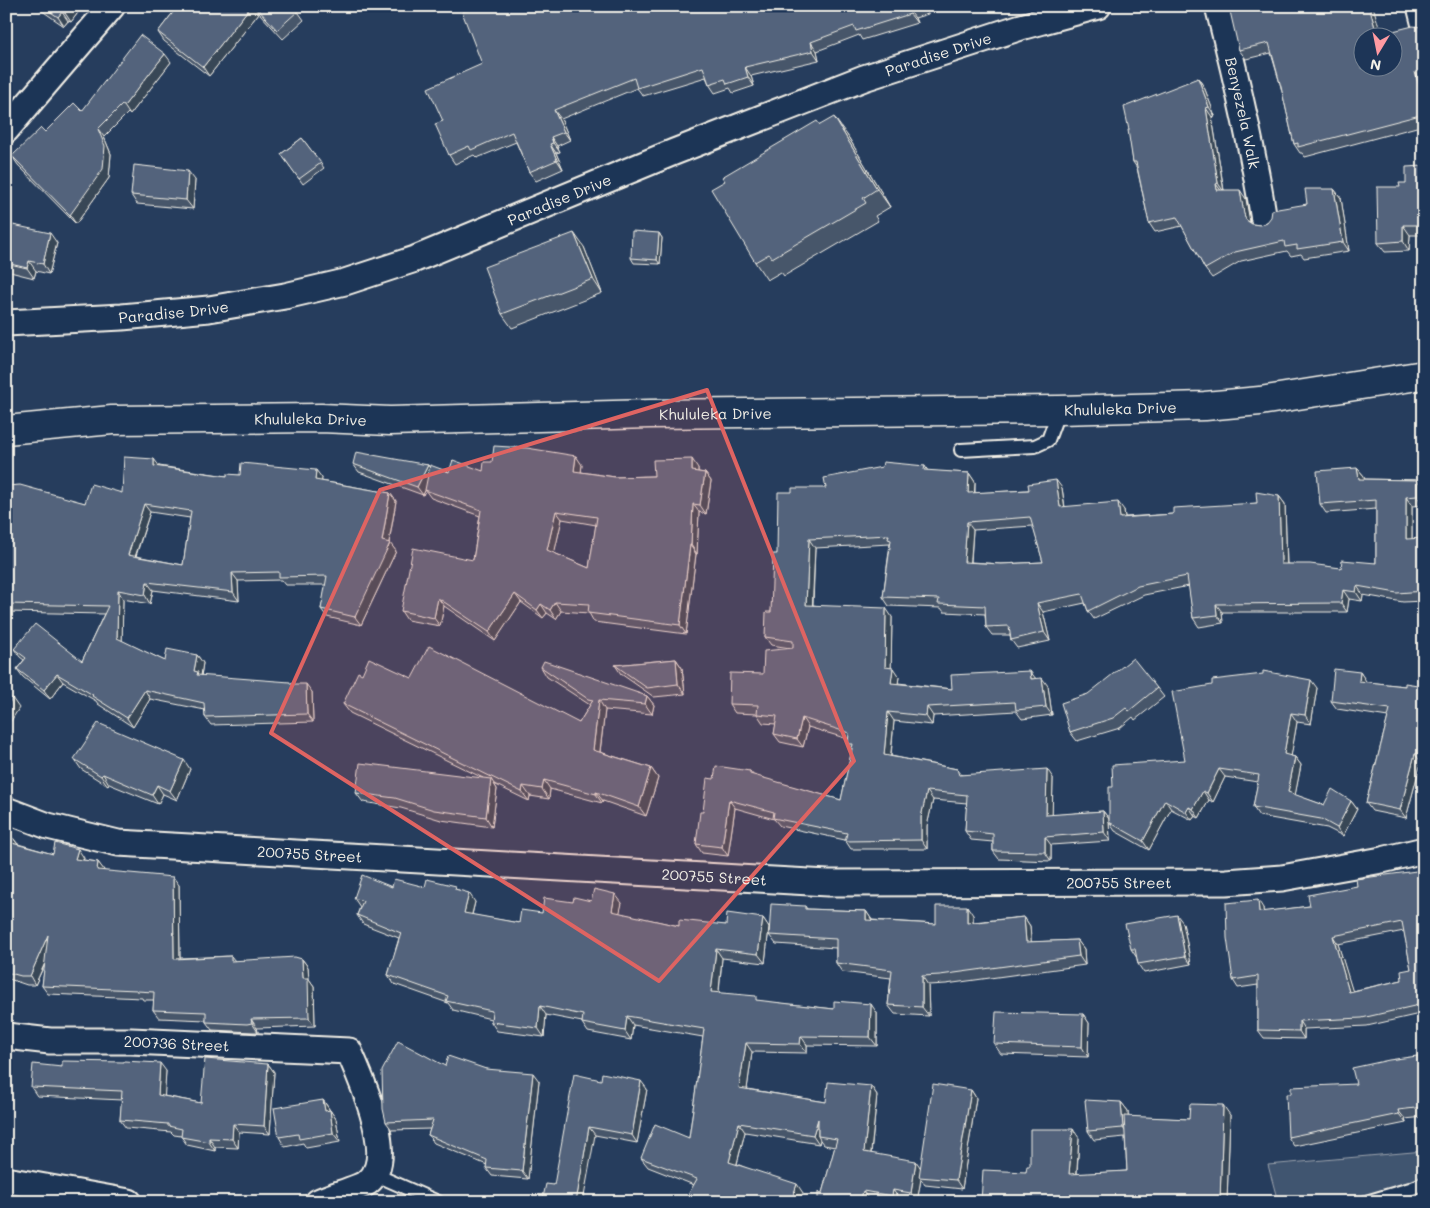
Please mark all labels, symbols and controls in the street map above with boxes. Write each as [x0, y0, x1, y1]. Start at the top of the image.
street label: Paradise Drive [882, 27, 994, 81]
north arrow [1352, 28, 1402, 78]
street label: Benyezela Walk [1221, 55, 1265, 171]
text: N [1369, 55, 1383, 76]
street label: Paradise Drive [504, 169, 614, 230]
street label: Paradise Drive [118, 296, 230, 327]
street label: Khululeka Drive [1064, 397, 1177, 420]
street label: Khululeka Drive [659, 403, 772, 424]
street label: Khululeka Drive [254, 408, 367, 430]
street label: 200755 Street [257, 841, 363, 867]
street label: 200755 Street [661, 864, 767, 890]
street label: 200755 Street [1066, 872, 1172, 892]
street label: 200736 Street [124, 1031, 230, 1056]

